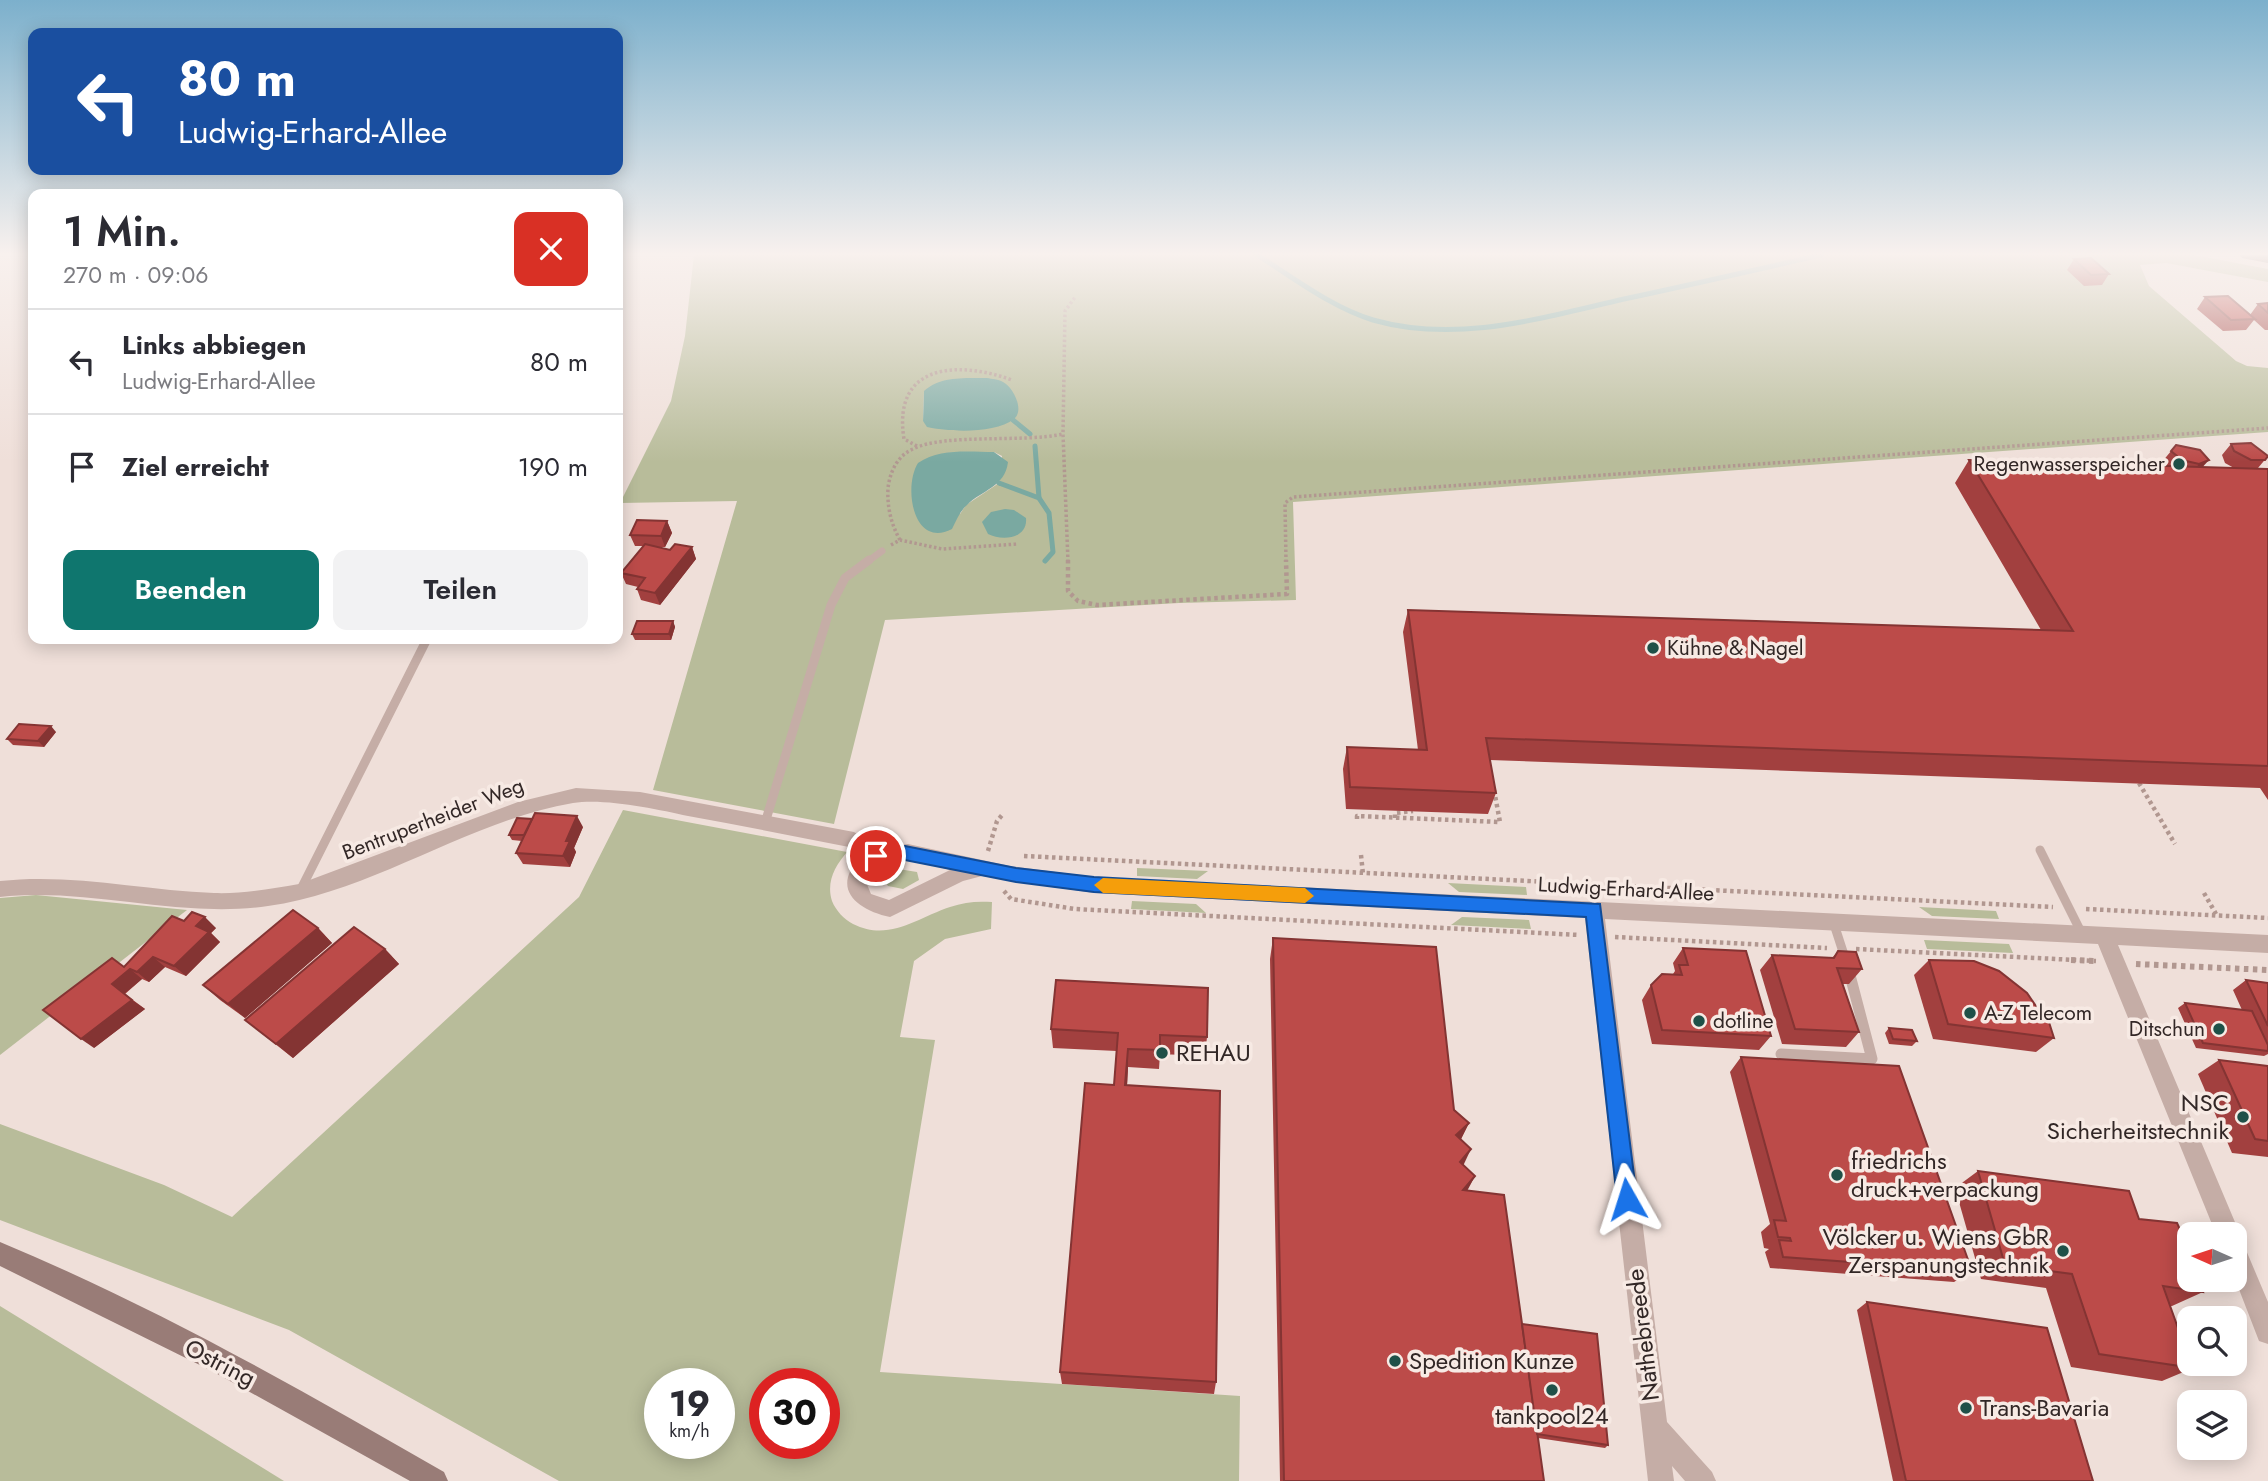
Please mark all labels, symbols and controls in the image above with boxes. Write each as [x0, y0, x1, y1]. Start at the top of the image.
text: 80 m [178, 44, 296, 114]
icon: left [63, 56, 154, 147]
text: Ludwig-Erhard-Allee [178, 109, 447, 155]
text: 1 Min. [63, 201, 181, 262]
button: close [514, 212, 588, 286]
text: 270 m · 09:06 [63, 258, 209, 292]
text: Links abbiegen [122, 326, 306, 364]
icon: left [63, 343, 101, 381]
text: 80 m [530, 343, 588, 381]
text: Ludwig-Erhard-Allee [122, 364, 316, 398]
icon: arrive [63, 448, 101, 486]
text: Ziel erreicht [122, 448, 269, 486]
text: 190 m [518, 448, 588, 486]
place label: Regenwasserspeicher [1974, 449, 2166, 479]
marker: Regenwasserspeicher [2171, 456, 2187, 472]
button: Beenden [63, 550, 319, 630]
button: Teilen [333, 550, 588, 630]
place label: Kühne & Nagel [1667, 633, 1804, 663]
marker: Kühne & Nagel [1645, 640, 1661, 656]
street label: Bentruperheider Weg [338, 771, 528, 867]
pin [846, 826, 906, 886]
icon: arrive [857, 837, 895, 875]
street label: Ludwig-Erhard-Allee [1537, 869, 1715, 909]
place label: A-Z Telecom [1984, 998, 2092, 1028]
marker: A-Z Telecom [1962, 1005, 1978, 1021]
place label: dotline [1713, 1006, 1774, 1036]
marker: dotline [1691, 1013, 1707, 1029]
place label: Ditschun [2129, 1014, 2205, 1044]
marker: Ditschun [2211, 1021, 2227, 1037]
place label: REHAU [1176, 1035, 1251, 1070]
marker: REHAU [1154, 1045, 1170, 1061]
place label: NSC Sicherheitstechnik [2047, 1085, 2229, 1148]
marker: NSC Sicherheitstechnik [2235, 1109, 2251, 1125]
place label: friedrichs druck+verpackung [1851, 1143, 2039, 1206]
position arrow [1590, 1162, 1664, 1236]
marker: friedrichs druck+verpackung [1829, 1167, 1845, 1183]
place label: Völcker u. Wiens GbR Zerspanungstechnik [1822, 1219, 2050, 1282]
north arrow [2177, 1222, 2247, 1292]
map controls [2177, 1222, 2247, 1460]
marker: Völcker u. Wiens GbR Zerspanungstechnik [2055, 1243, 2071, 1259]
street label: Nathebreede [1617, 1267, 1668, 1403]
button: search [2177, 1306, 2247, 1376]
street label: Ostring [179, 1330, 262, 1395]
place label: Spedition Kunze [1409, 1343, 1574, 1378]
marker: Spedition Kunze [1387, 1353, 1403, 1369]
speed limit sign: 30 [749, 1368, 840, 1459]
text: 19 [669, 1379, 710, 1429]
marker: tankpool24 [1544, 1382, 1560, 1398]
place label: Trans-Bavaria [1980, 1390, 2109, 1425]
button: layers [2177, 1390, 2247, 1460]
place label: tankpool24 [1495, 1398, 1609, 1433]
marker: Trans-Bavaria [1958, 1400, 1974, 1416]
text: km/h [669, 1418, 710, 1444]

